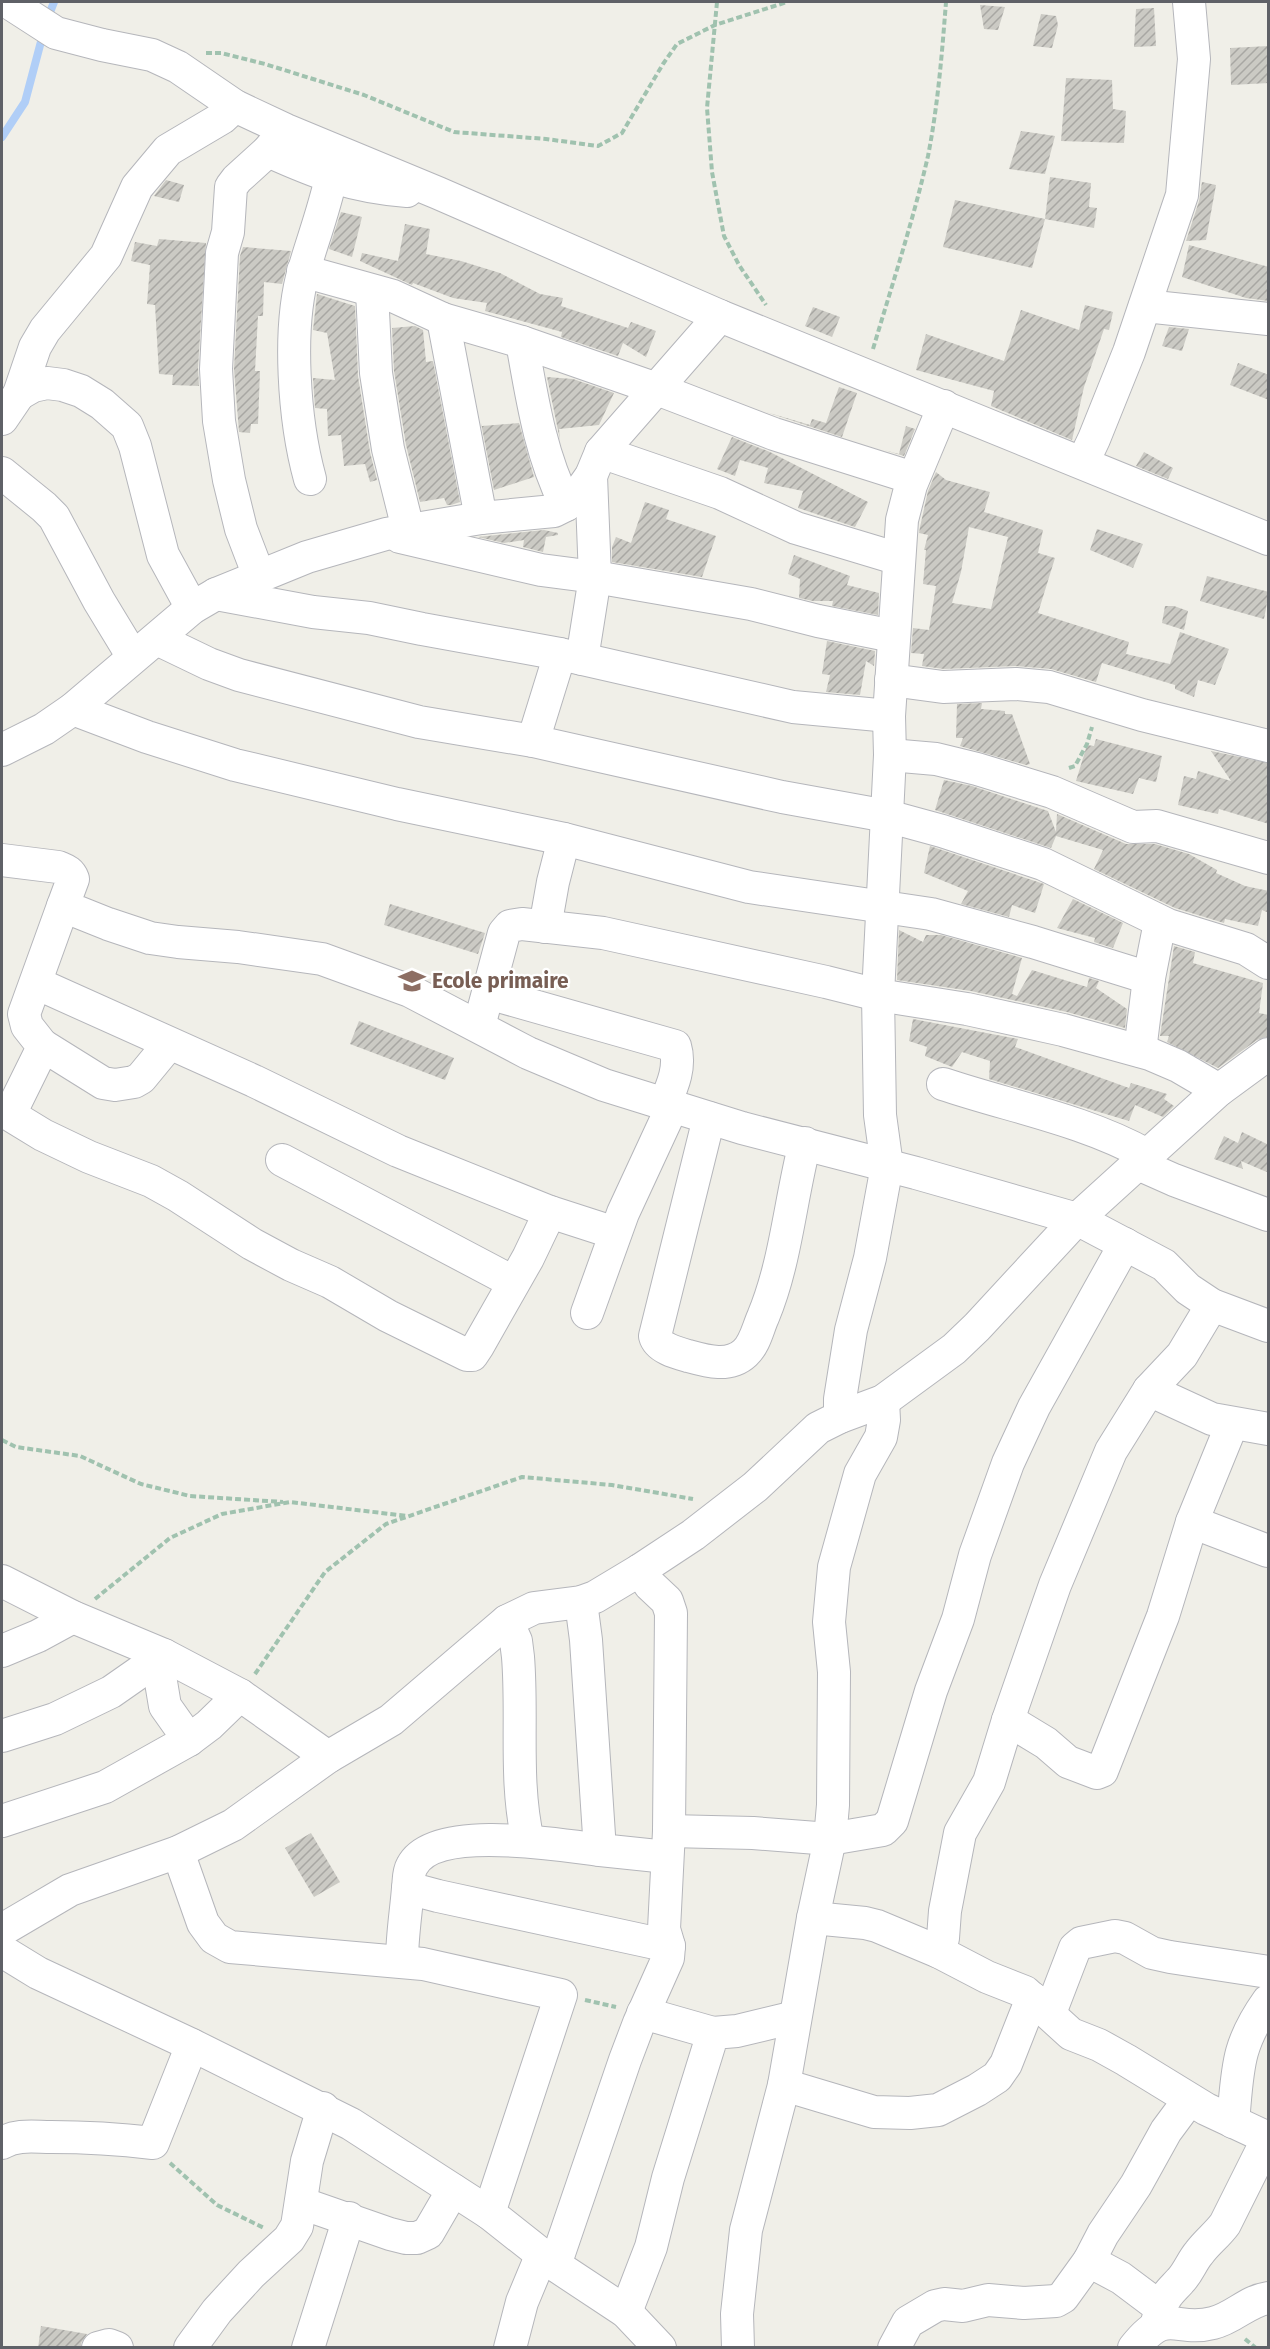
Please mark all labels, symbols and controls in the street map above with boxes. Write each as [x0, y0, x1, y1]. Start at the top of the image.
school or university icon: Ecole primaire [397, 966, 427, 996]
place label: Ecole primaire [432, 968, 569, 994]

